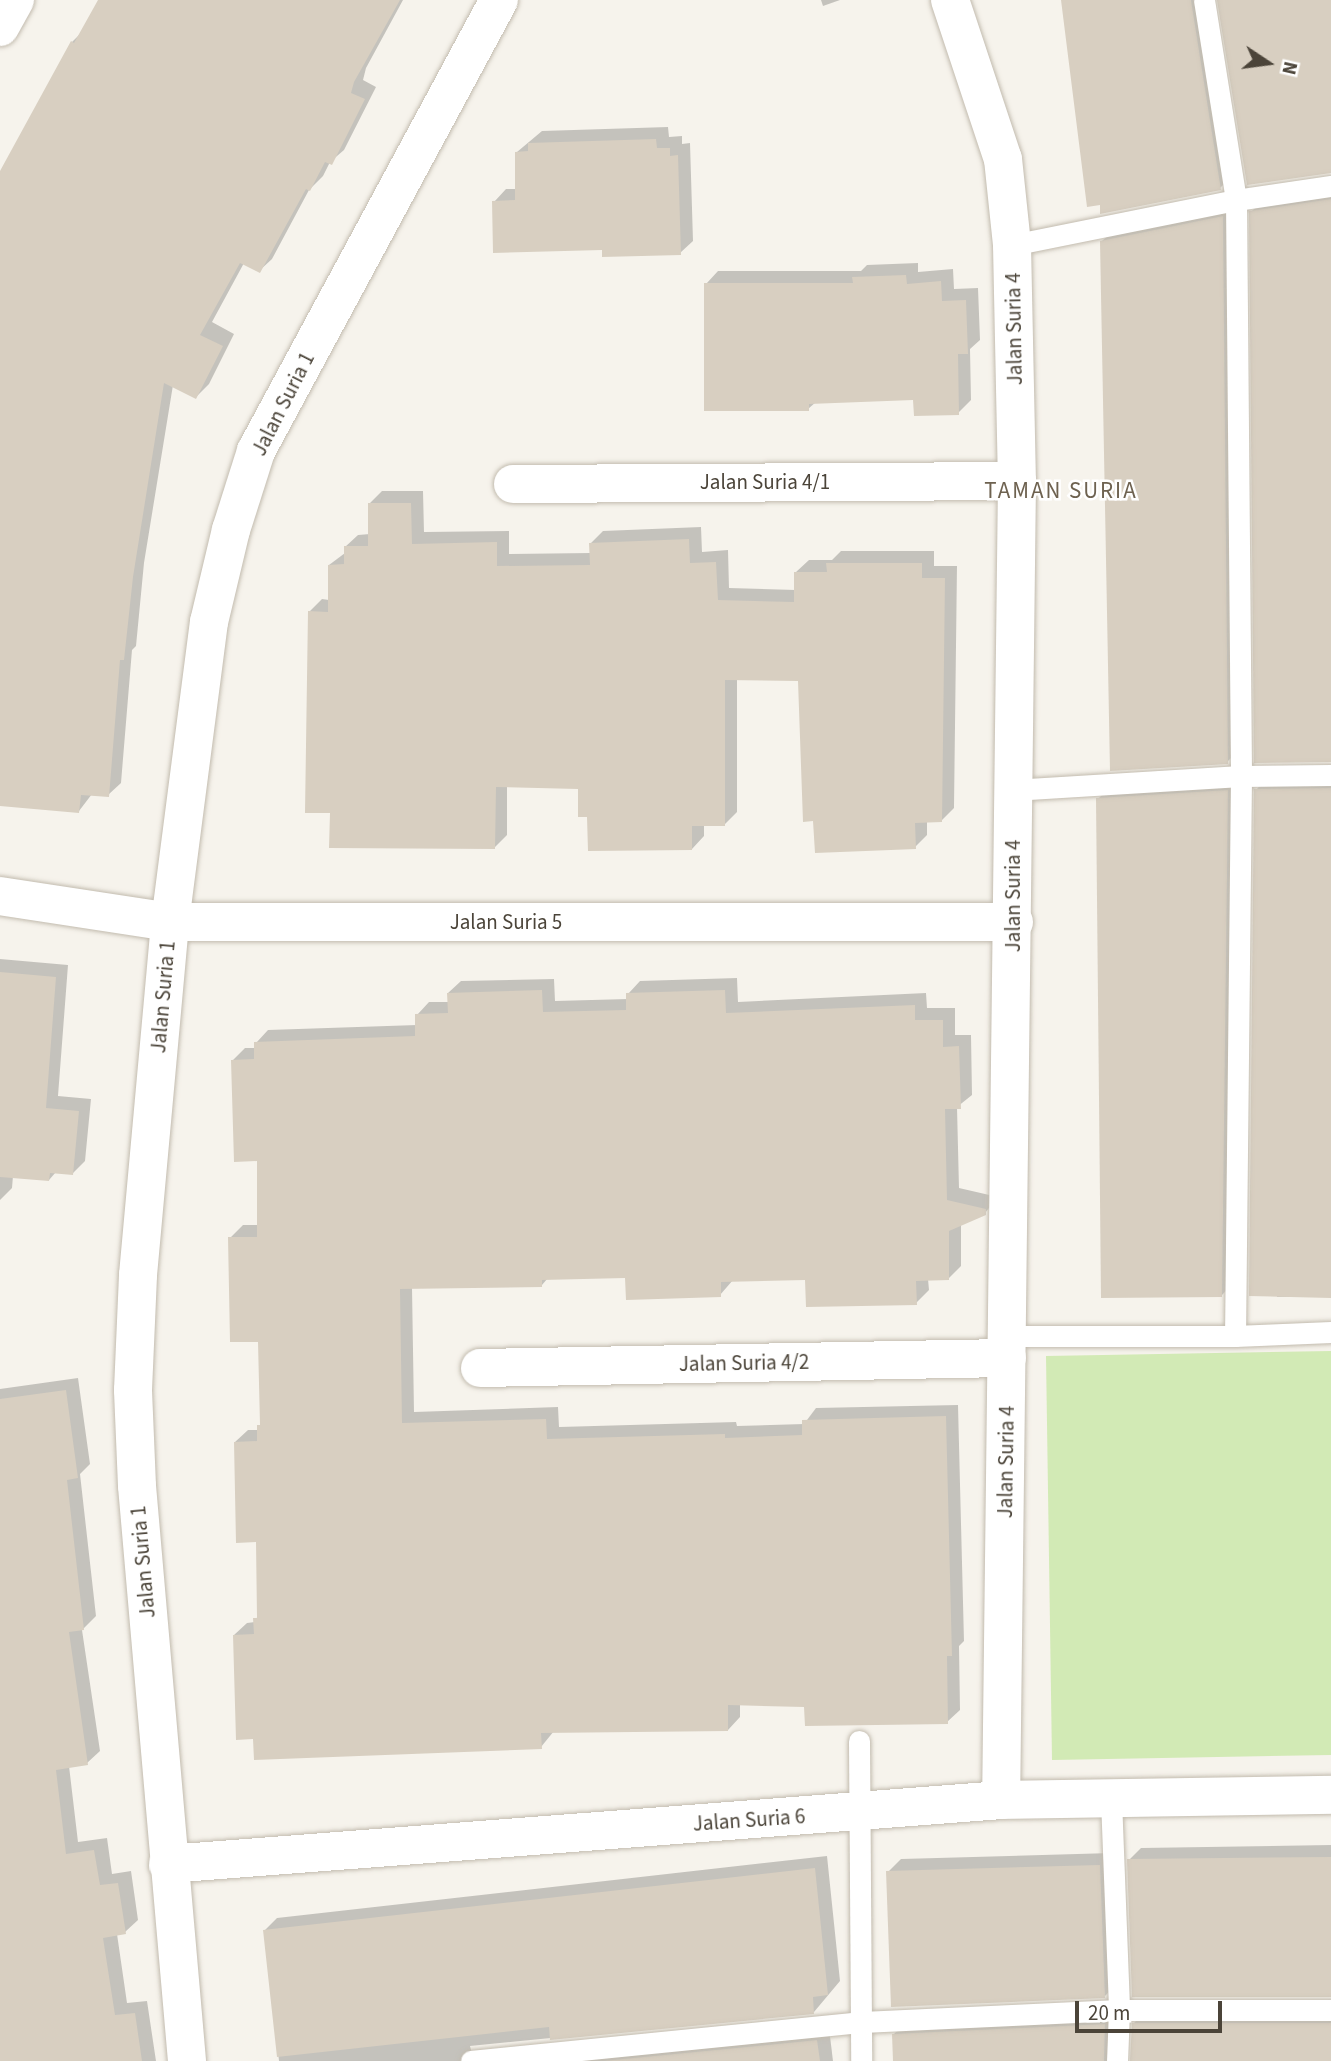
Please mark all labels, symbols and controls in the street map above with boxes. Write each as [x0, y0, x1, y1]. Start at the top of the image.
north arrow [1233, 28, 1303, 98]
text: N [1274, 59, 1304, 77]
street label: Jalan Suria 4 [1000, 272, 1028, 386]
street label: Jalan Suria 1 [246, 348, 320, 460]
street label: Jalan Suria 4/1 [700, 469, 830, 495]
district label: TAMAN SURIA [986, 477, 1136, 505]
street label: Jalan Suria 4 [1000, 840, 1026, 952]
street label: Jalan Suria 5 [450, 909, 562, 935]
street label: Jalan Suria 1 [146, 940, 180, 1054]
street label: Jalan Suria 4/2 [679, 1349, 809, 1377]
street label: Jalan Suria 4 [992, 1405, 1020, 1519]
street label: Jalan Suria 1 [126, 1505, 160, 1619]
street label: Jalan Suria 6 [692, 1804, 806, 1836]
scale bar [1079, 1988, 1226, 2032]
text: 20 m [1088, 1998, 1130, 2028]

